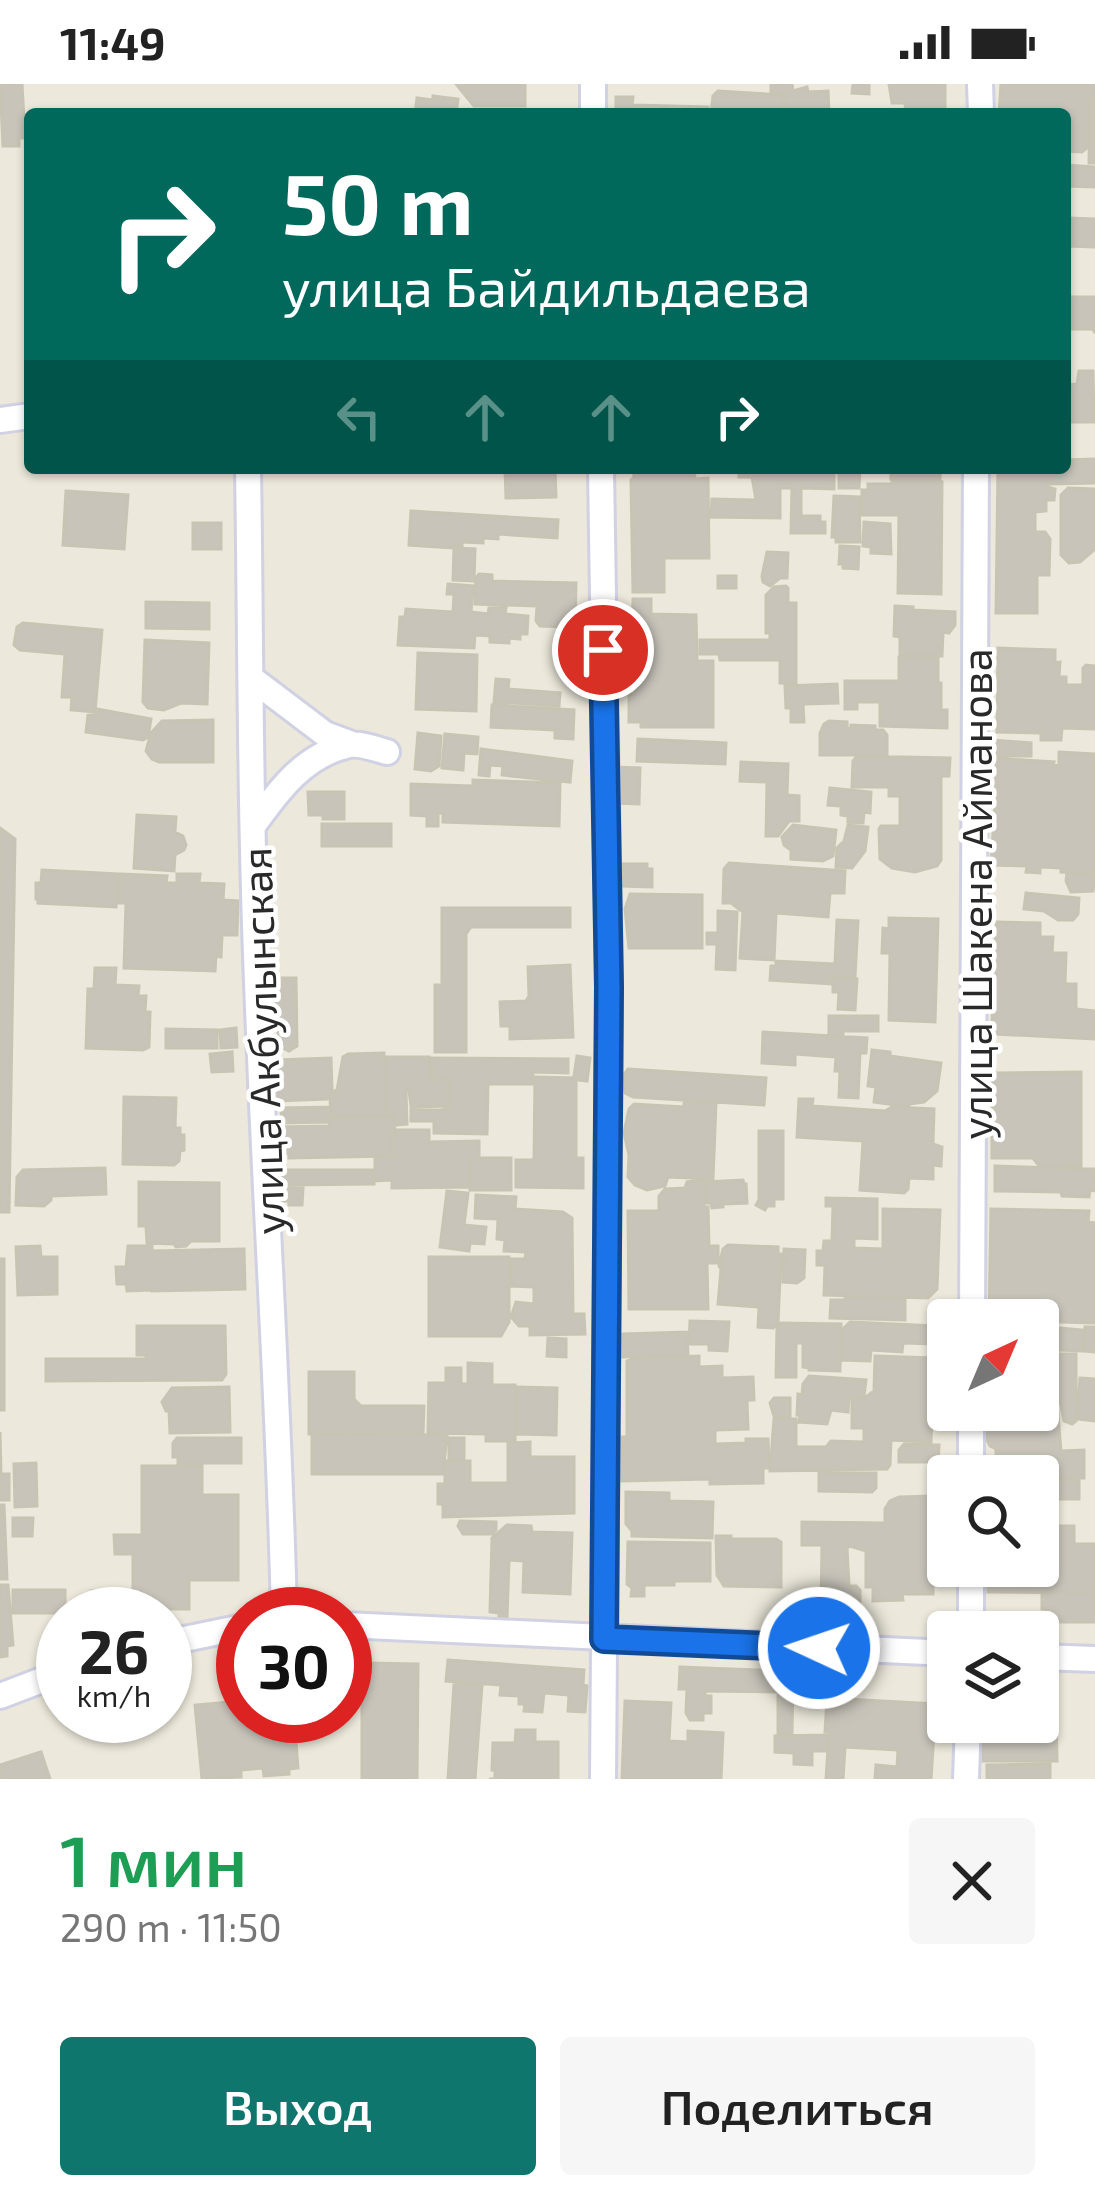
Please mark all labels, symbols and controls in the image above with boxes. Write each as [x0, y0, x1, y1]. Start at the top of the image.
text: 11:49 [60, 15, 166, 69]
text: 50 m [282, 151, 474, 252]
icon: right [84, 156, 240, 312]
text: улица Байдильдаева [282, 253, 811, 318]
icon: left [326, 384, 392, 450]
icon: ahead [452, 384, 518, 450]
icon: ahead [578, 384, 644, 450]
icon: right [704, 384, 770, 450]
pin [552, 599, 654, 701]
icon: arrive [570, 617, 636, 683]
street label: улица Шакена Айманова [950, 648, 1001, 1140]
street label: улица Акбулынская [229, 846, 294, 1236]
north arrow [927, 1299, 1059, 1431]
map controls [927, 1299, 1059, 1743]
button: search [927, 1455, 1059, 1587]
position arrow [756, 1585, 882, 1711]
speed limit sign: 30 [216, 1587, 372, 1743]
button: layers [927, 1611, 1059, 1743]
text: 26 [79, 1614, 149, 1686]
text: km/h [77, 1677, 151, 1713]
text: 1 мин [60, 1815, 247, 1901]
button: close [909, 1818, 1035, 1944]
text: 290 m · 11:50 [60, 1903, 282, 1950]
button: Выход [60, 2037, 536, 2175]
button: Поделиться [560, 2037, 1035, 2175]

